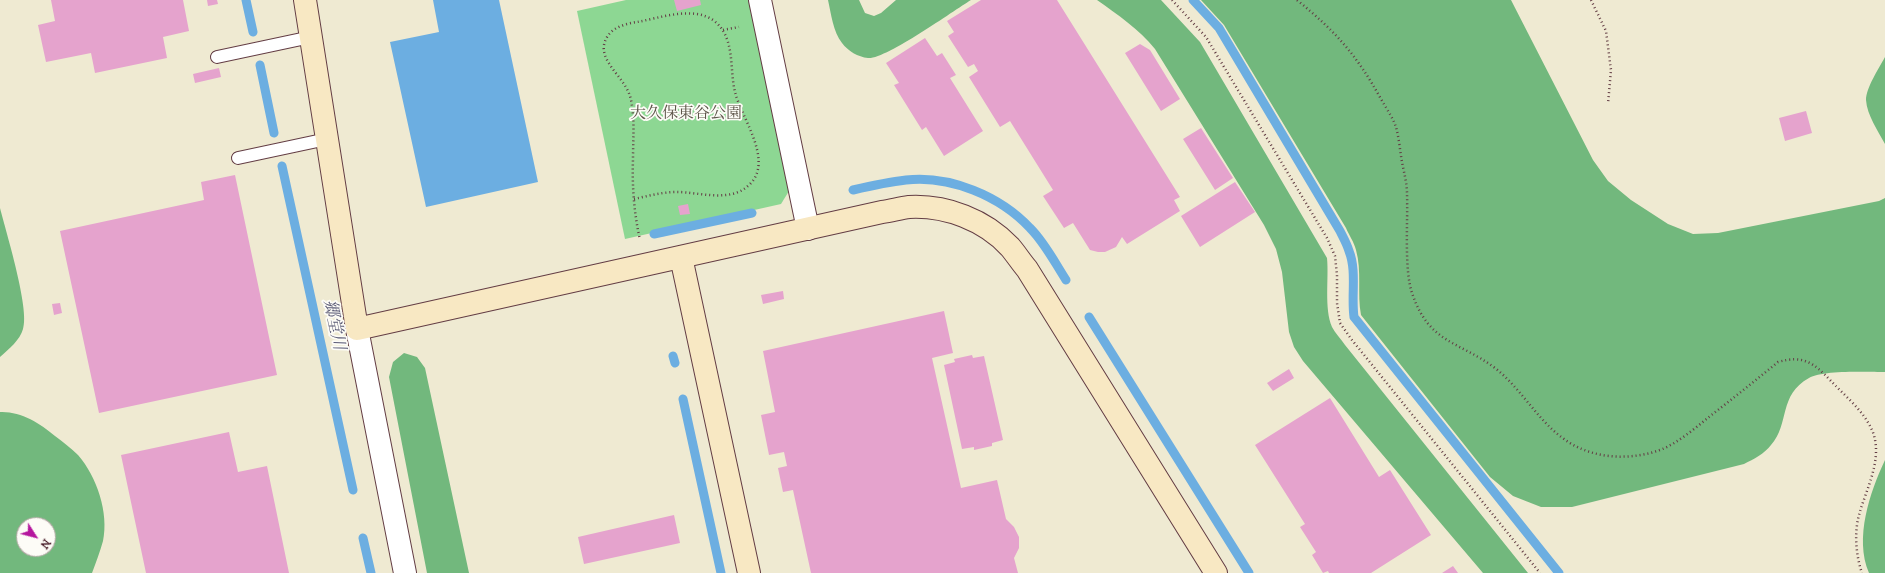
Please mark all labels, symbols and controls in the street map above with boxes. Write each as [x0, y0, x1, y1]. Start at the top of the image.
park label: 大久保東谷公園 [630, 105, 742, 125]
water label: 郷堂川 [318, 298, 348, 352]
north arrow [16, 517, 56, 557]
text: N [37, 536, 53, 551]

